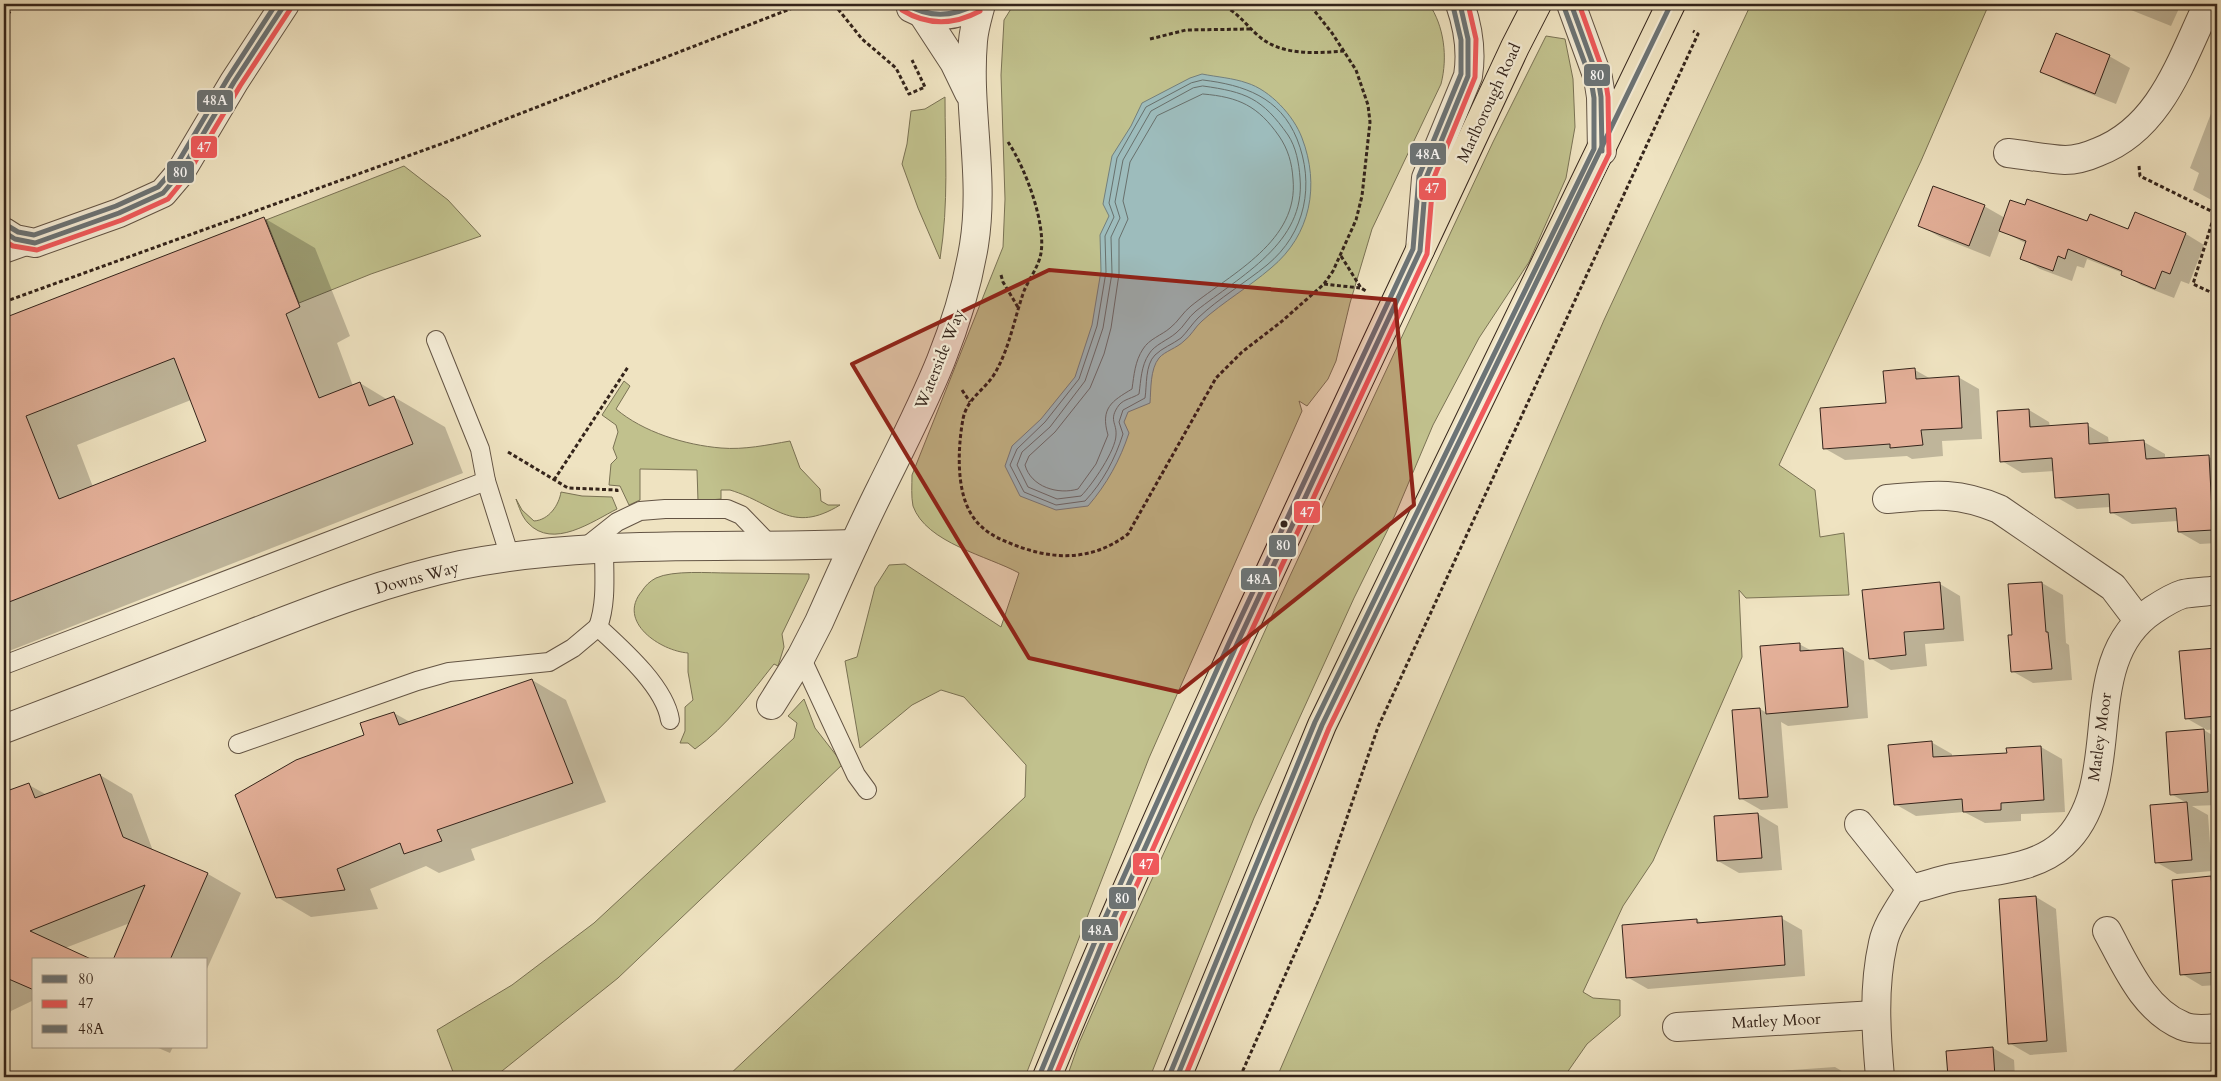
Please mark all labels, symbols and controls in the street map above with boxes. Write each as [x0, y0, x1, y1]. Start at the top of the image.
street label: Marlborough Road [1452, 39, 1527, 166]
line badge: 80 [1583, 63, 1611, 87]
text: 80 [1590, 66, 1604, 85]
line badge: 48A [196, 89, 234, 113]
text: 48A [203, 91, 228, 110]
line badge: 47 [190, 135, 218, 159]
text: 47 [197, 138, 211, 157]
line badge: 48A [1409, 142, 1447, 166]
text: 48A [1416, 145, 1441, 164]
line badge: 80 [166, 160, 195, 184]
text: 80 [173, 163, 187, 182]
line badge: 47 [1418, 177, 1447, 201]
text: 47 [1425, 179, 1439, 198]
street label: Waterside Way [910, 305, 970, 413]
line badge: 47 [1293, 500, 1321, 524]
text: 47 [1300, 503, 1314, 522]
unlabelled marker [1279, 519, 1289, 529]
line badge: 80 [1268, 534, 1297, 558]
text: 80 [1276, 536, 1290, 555]
street label: Downs Way [372, 556, 462, 600]
line badge: 48A [1240, 567, 1278, 591]
text: 48A [1247, 570, 1272, 589]
street label: Matley Moor [2083, 691, 2117, 783]
line badge: 47 [1132, 852, 1160, 876]
text: 47 [1139, 855, 1153, 874]
line badge: 80 [1108, 886, 1137, 910]
text: 80 [1115, 889, 1129, 908]
line badge: 48A [1081, 918, 1119, 942]
text: 48A [1088, 921, 1113, 940]
legend [32, 958, 208, 1048]
text: 80 [78, 969, 94, 989]
text: 47 [78, 993, 94, 1013]
street label: Matley Moor [1731, 1008, 1821, 1034]
text: 48A [78, 1019, 104, 1039]

